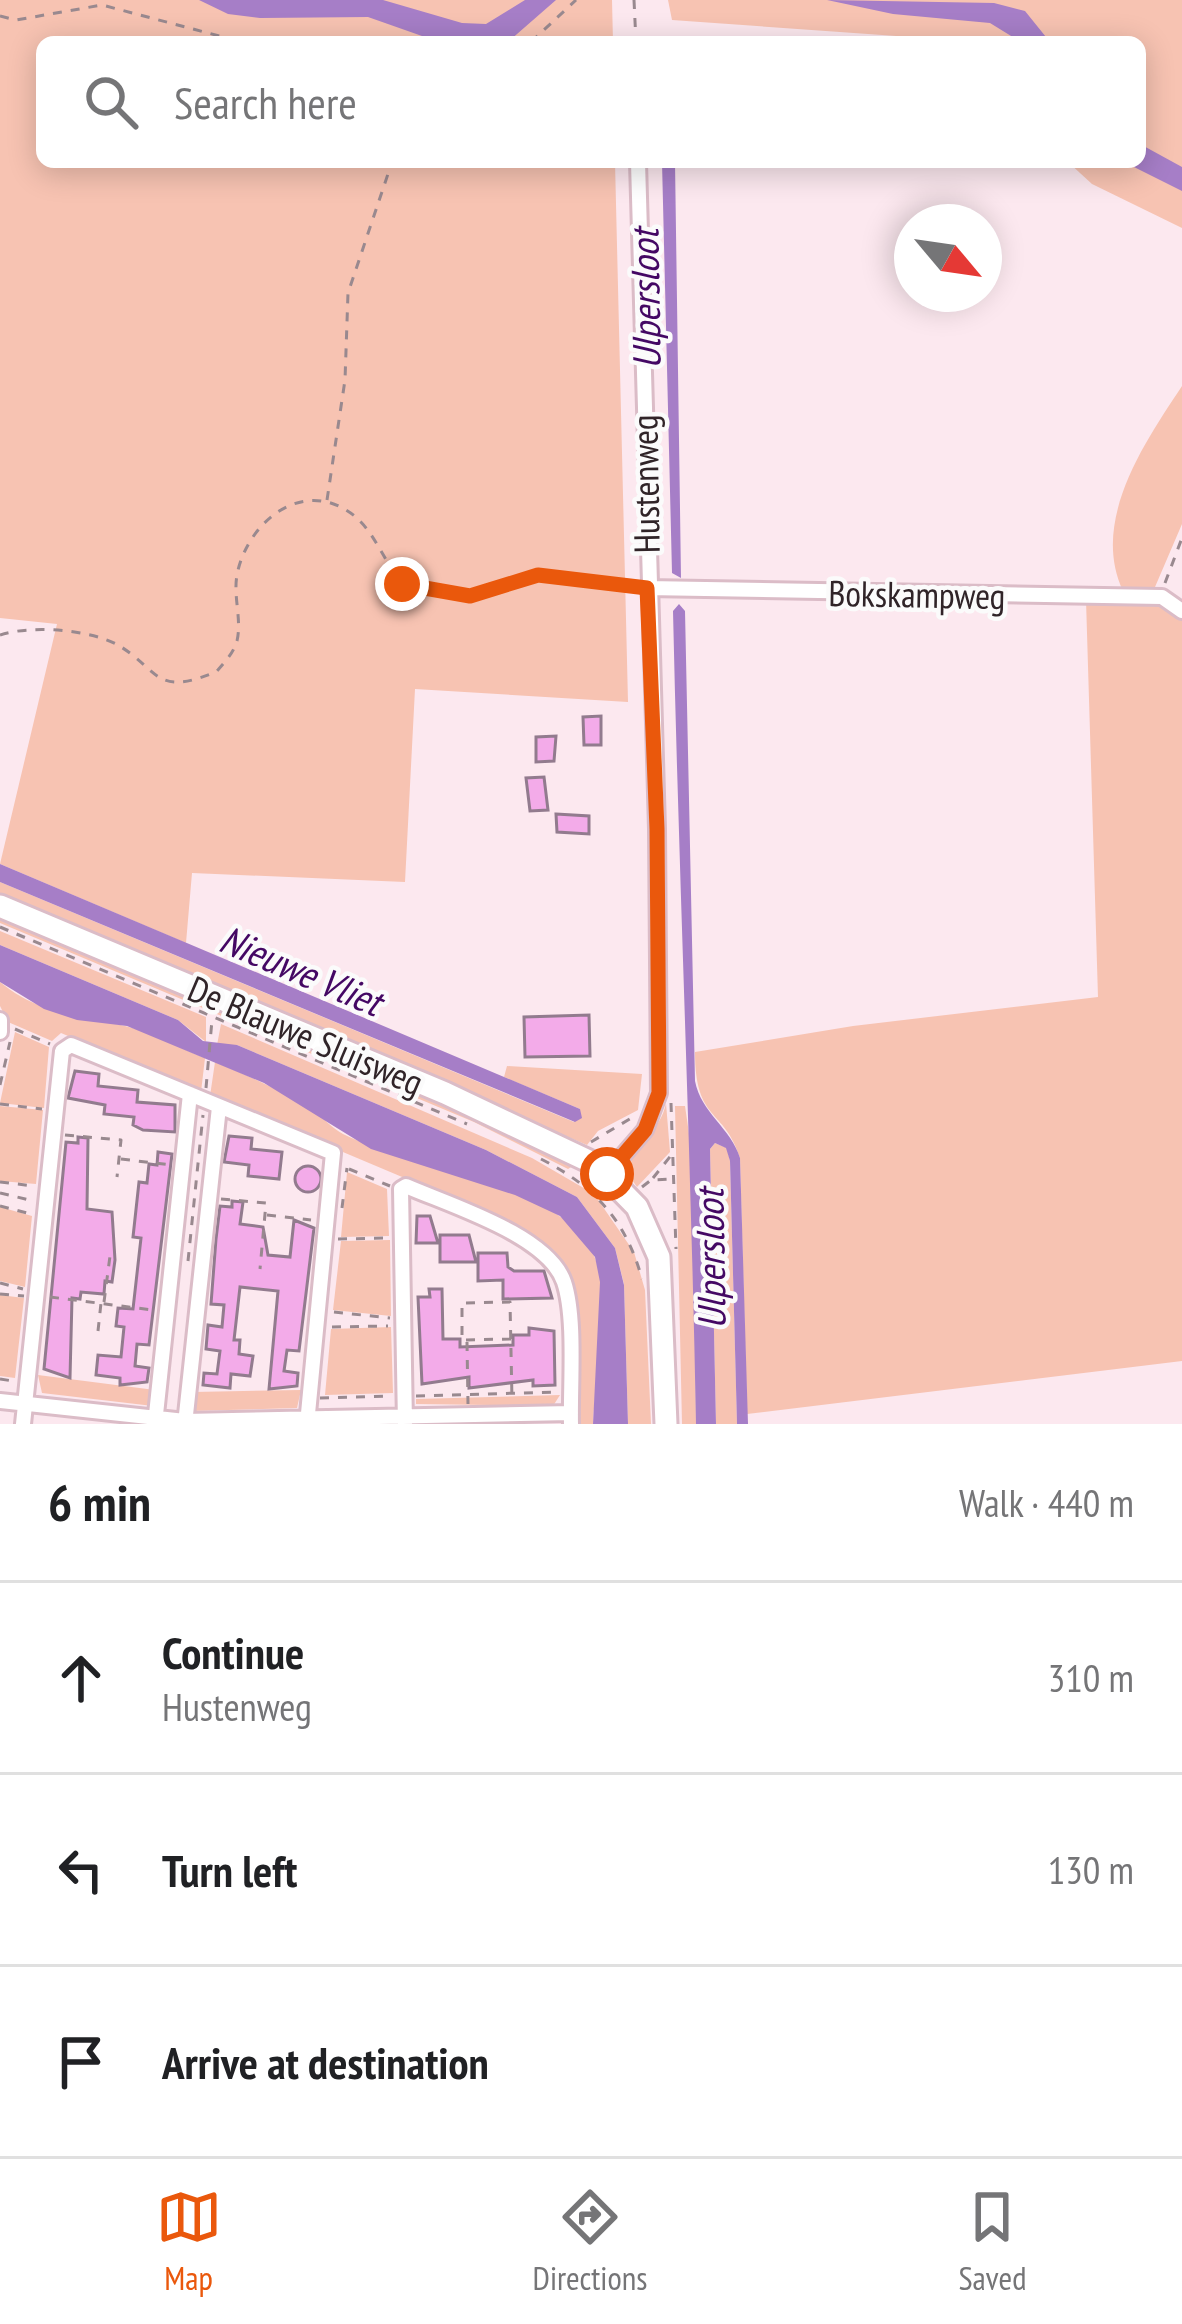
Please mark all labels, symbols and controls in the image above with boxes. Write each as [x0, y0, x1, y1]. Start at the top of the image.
search box [36, 36, 1146, 168]
icon: search [78, 69, 144, 135]
text: Search here [174, 73, 357, 131]
north arrow [894, 204, 1002, 312]
water label: Ulpersloot [618, 224, 672, 369]
street label: Hustenweg [620, 414, 670, 554]
route end [375, 557, 429, 611]
street label: Bokskampweg [828, 569, 1006, 619]
water label: Nieuwe Vliet [212, 913, 394, 1029]
street label: De Blauwe Sluisweg [181, 964, 431, 1106]
route start [580, 1147, 634, 1201]
water label: Ulpersloot [683, 1184, 737, 1329]
text: 6 min [48, 1469, 151, 1535]
text: Walk · 440 m [959, 1477, 1134, 1528]
text: Continue [162, 1623, 304, 1681]
icon: ahead [48, 1645, 114, 1711]
text: 310 m [1048, 1652, 1134, 1703]
text: Hustenweg [162, 1681, 312, 1732]
icon: left [48, 1837, 114, 1903]
text: Turn left [162, 1841, 297, 1899]
text: 130 m [1048, 1844, 1134, 1895]
icon: arrive [48, 2029, 114, 2095]
text: Arrive at destination [162, 2033, 489, 2091]
tab: Map [156, 2184, 222, 2299]
tab: Directions [533, 2184, 647, 2299]
tab: Saved [958, 2184, 1026, 2299]

